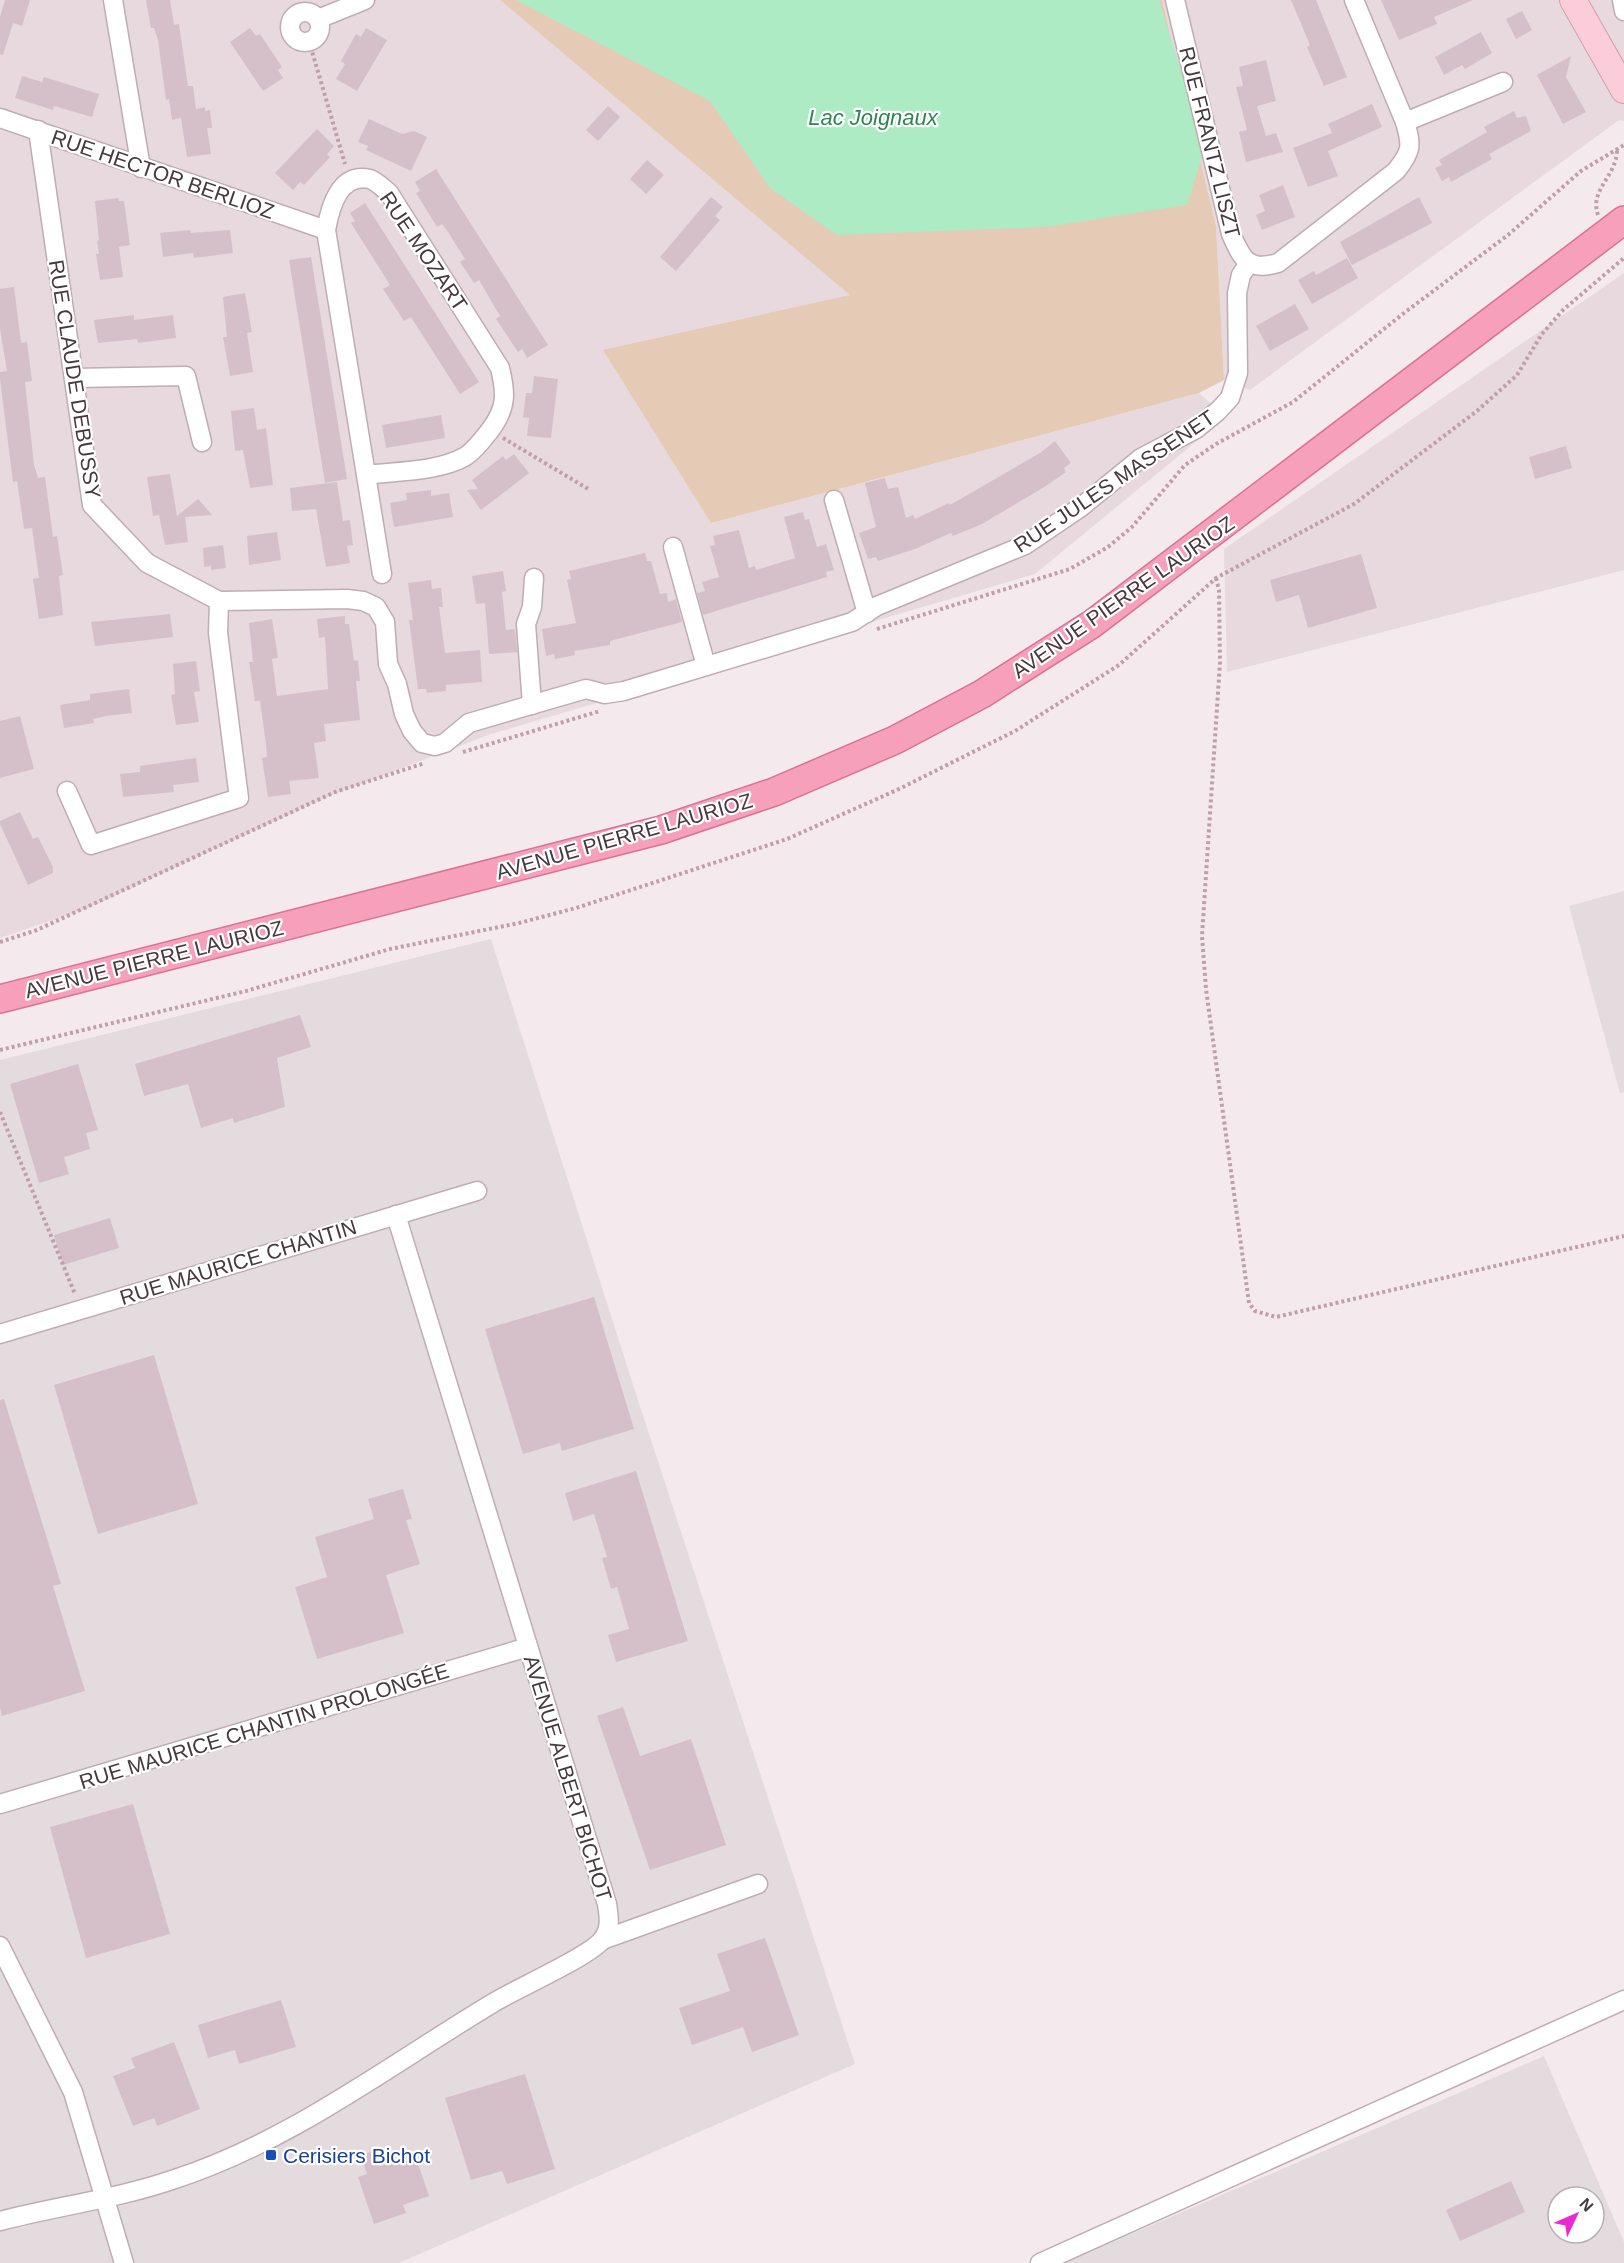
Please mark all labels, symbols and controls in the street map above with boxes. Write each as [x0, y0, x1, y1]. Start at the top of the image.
street label: RUE FRANTZ LISZT [1175, 44, 1245, 240]
water label: Lac Joignaux [808, 105, 939, 130]
street label: RUE HECTOR BERLIOZ [49, 125, 278, 223]
street label: RUE MOZART [376, 187, 472, 315]
street label: RUE CLAUDE DEBUSSY [45, 258, 105, 500]
street label: RUE JULES MASSENET [1009, 405, 1219, 557]
street label: AVENUE PIERRE LAURIOZ [1008, 511, 1239, 683]
street label: AVENUE PIERRE LAURIOZ [493, 788, 755, 884]
street label: AVENUE PIERRE LAURIOZ [22, 916, 286, 1002]
street label: RUE MAURICE CHANTIN [117, 1215, 359, 1309]
street label: AVENUE ALBERT BICHOT [520, 1652, 616, 1904]
street label: RUE MAURICE CHANTIN PROLONGÉE [77, 1659, 451, 1793]
place label: Cerisiers Bichot [283, 2144, 430, 2167]
marker: Cerisiers Bichot [264, 2148, 278, 2162]
north arrow [1546, 2185, 1606, 2245]
text: N [1576, 2195, 1597, 2215]

